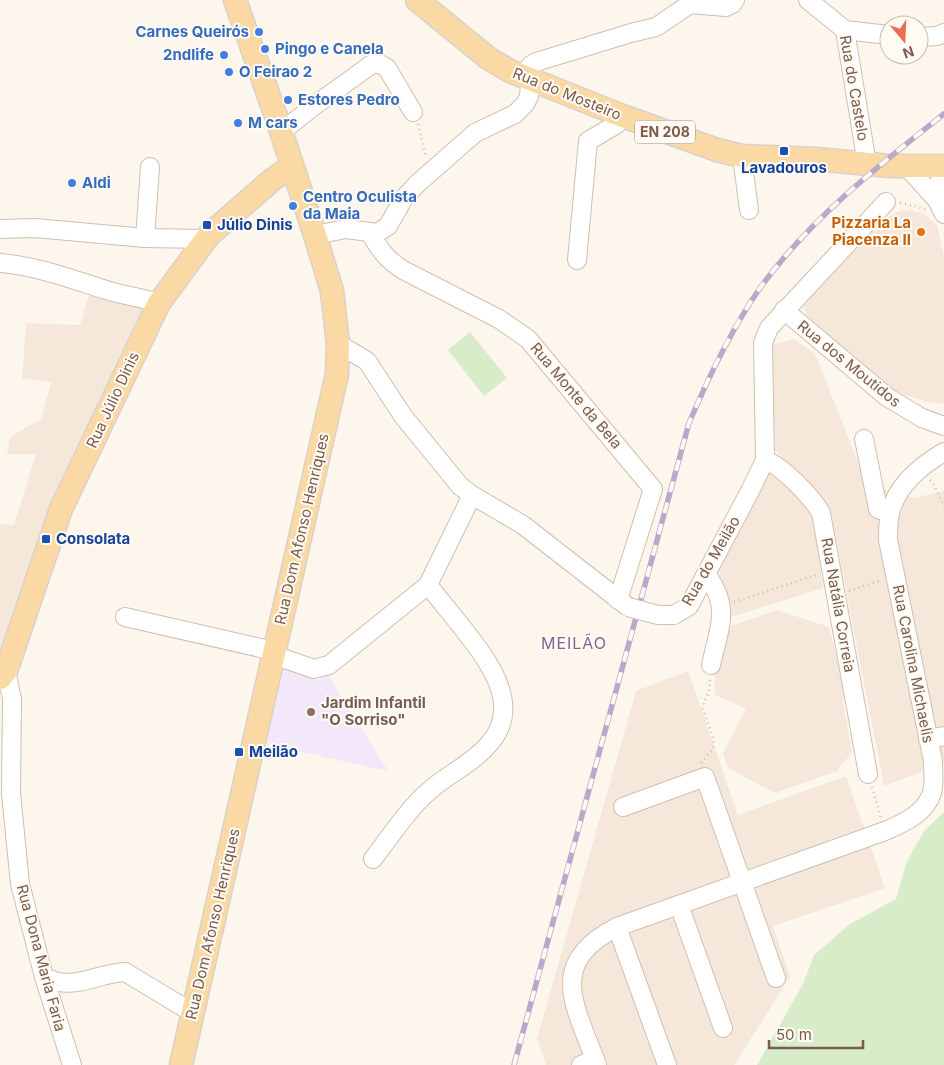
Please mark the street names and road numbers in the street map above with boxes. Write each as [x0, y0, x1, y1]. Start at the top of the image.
street label: Rua do Castelo [836, 34, 873, 142]
street label: Rua do Mosteiro [510, 63, 624, 124]
road number: EN 208 [635, 120, 695, 144]
street label: Rua dos Moutidos [794, 316, 905, 411]
street label: Rua Monte da Bela [526, 339, 626, 453]
street label: Rua Júlio Dinis [82, 349, 143, 451]
street label: Rua Dom Afonso Henriques [270, 431, 333, 626]
street label: Rua do Meilão [677, 512, 744, 609]
street label: Rua Natália Correia [817, 536, 860, 674]
street label: Rua Carolina Michaelis [889, 583, 938, 745]
street label: Rua Dom Afonso Henriques [181, 826, 244, 1021]
street label: Rua Dona Maria Faria [13, 882, 70, 1033]

